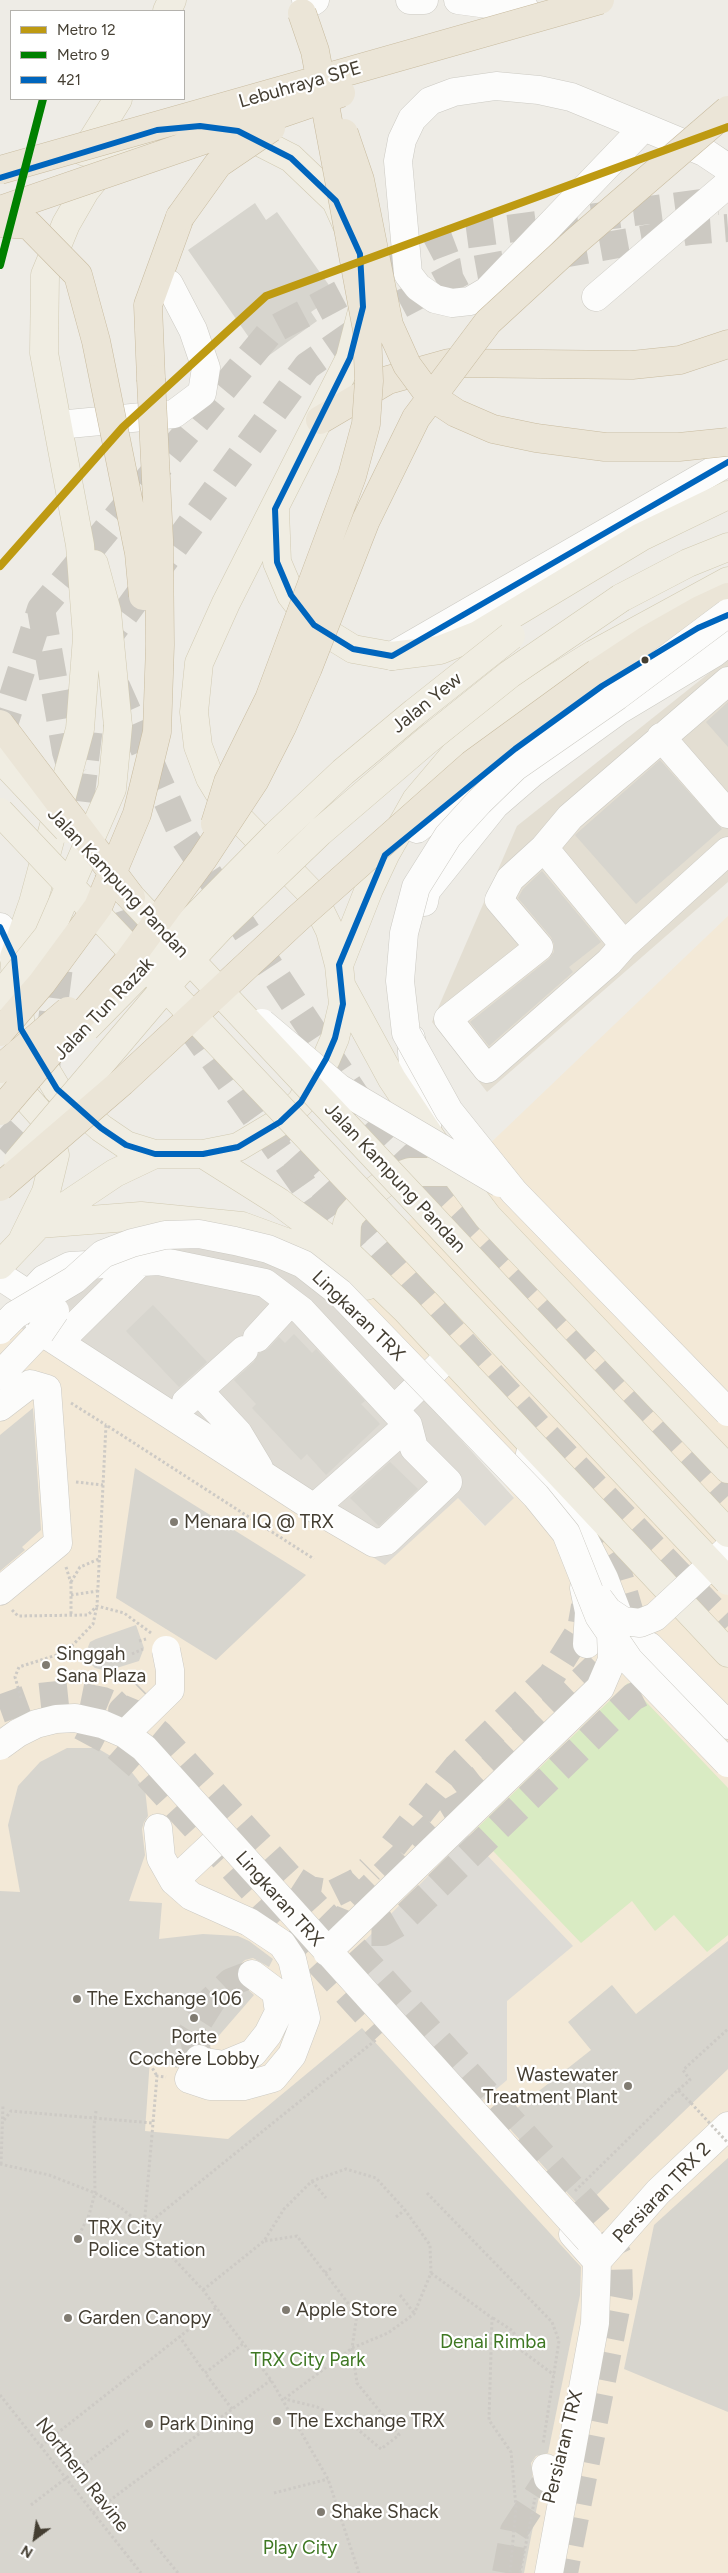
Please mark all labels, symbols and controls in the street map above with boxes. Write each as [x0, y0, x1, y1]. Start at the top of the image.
legend [10, 10, 185, 100]
text: Metro 12 [57, 21, 116, 39]
text: Metro 9 [57, 46, 110, 64]
street label: Lebuhraya SPE [236, 57, 364, 113]
text: 421 [57, 71, 81, 89]
unlabelled marker [640, 655, 650, 665]
street label: Jalan Yew [387, 668, 467, 738]
street label: Jalan Kampung Pandan [43, 803, 193, 963]
street label: Jalan Tun Razak [49, 953, 159, 1065]
street label: Jalan Kampung Pandan [320, 1098, 470, 1258]
street label: Lingkaran TRX [307, 1266, 409, 1366]
place label: Menara IQ @ TRX [184, 1511, 334, 1533]
marker: Menara IQ @ TRX [168, 1516, 180, 1528]
place label: Singgah Sana Plaza [56, 1643, 146, 1687]
marker: Singgah Sana Plaza [40, 1659, 52, 1671]
street label: Lingkaran TRX [230, 1847, 328, 1951]
place label: The Exchange 106 [87, 1988, 242, 2010]
marker: The Exchange 106 [71, 1993, 83, 2005]
marker: Porte Cochère Lobby [188, 2012, 200, 2024]
place label: Porte Cochère Lobby [129, 2026, 259, 2070]
place label: Wastewater Treatment Plant [483, 2064, 618, 2108]
marker: Wastewater Treatment Plant [622, 2080, 634, 2092]
street label: Persiaran TRX 2 [608, 2138, 716, 2248]
place label: TRX City Police Station [88, 2217, 205, 2261]
marker: TRX City Police Station [72, 2233, 84, 2245]
place label: Apple Store [296, 2299, 397, 2321]
marker: Apple Store [280, 2304, 292, 2316]
place label: Garden Canopy [78, 2307, 211, 2329]
marker: Garden Canopy [62, 2312, 74, 2324]
park label: Denai Rimba [440, 2331, 546, 2353]
park label: TRX City Park [251, 2349, 365, 2371]
street label: Persiaran TRX [538, 2388, 588, 2506]
place label: The Exchange TRX [287, 2410, 445, 2432]
street label: Northern Ravine [30, 2413, 134, 2537]
place label: Park Dining [159, 2413, 254, 2435]
marker: The Exchange TRX [271, 2415, 283, 2427]
marker: Park Dining [143, 2418, 155, 2430]
place label: Shake Shack [331, 2501, 438, 2523]
marker: Shake Shack [315, 2506, 327, 2518]
north arrow [10, 2513, 60, 2563]
park label: Play City [263, 2537, 337, 2559]
text: N [18, 2541, 36, 2561]

